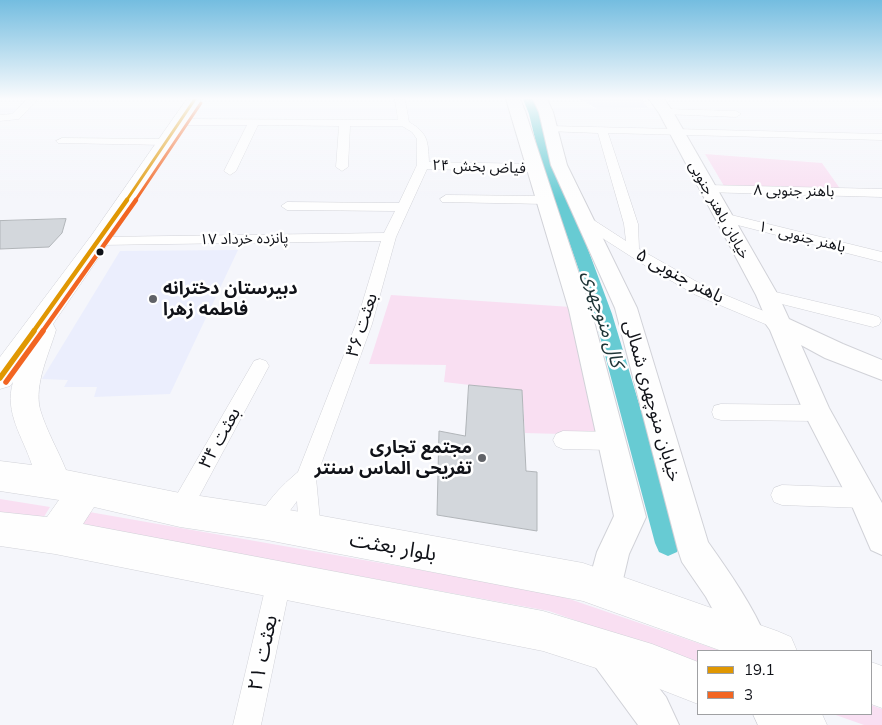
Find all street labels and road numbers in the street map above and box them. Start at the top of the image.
street label: فیاض بخش ۲۴ [432,156,526,178]
street label: خیابان باهنر جنوبی [685,158,753,262]
street label: باهنر جنوبی ۸ [754,181,834,201]
street label: باهنر جنوبی ۱۰ [757,217,847,257]
street label: پانزده خرداد ۱۷ [199,229,289,249]
street label: باهنر جنوبی ۵ [632,244,728,308]
street label: بعثت ۳۶ [342,290,382,360]
street label: خیابان منوچهری شمالی [619,318,685,484]
street label: بعثت ۳۴ [195,404,245,472]
street label: بلوار بعثت [348,527,438,567]
street label: بعثت ۲۱ [243,613,283,693]

